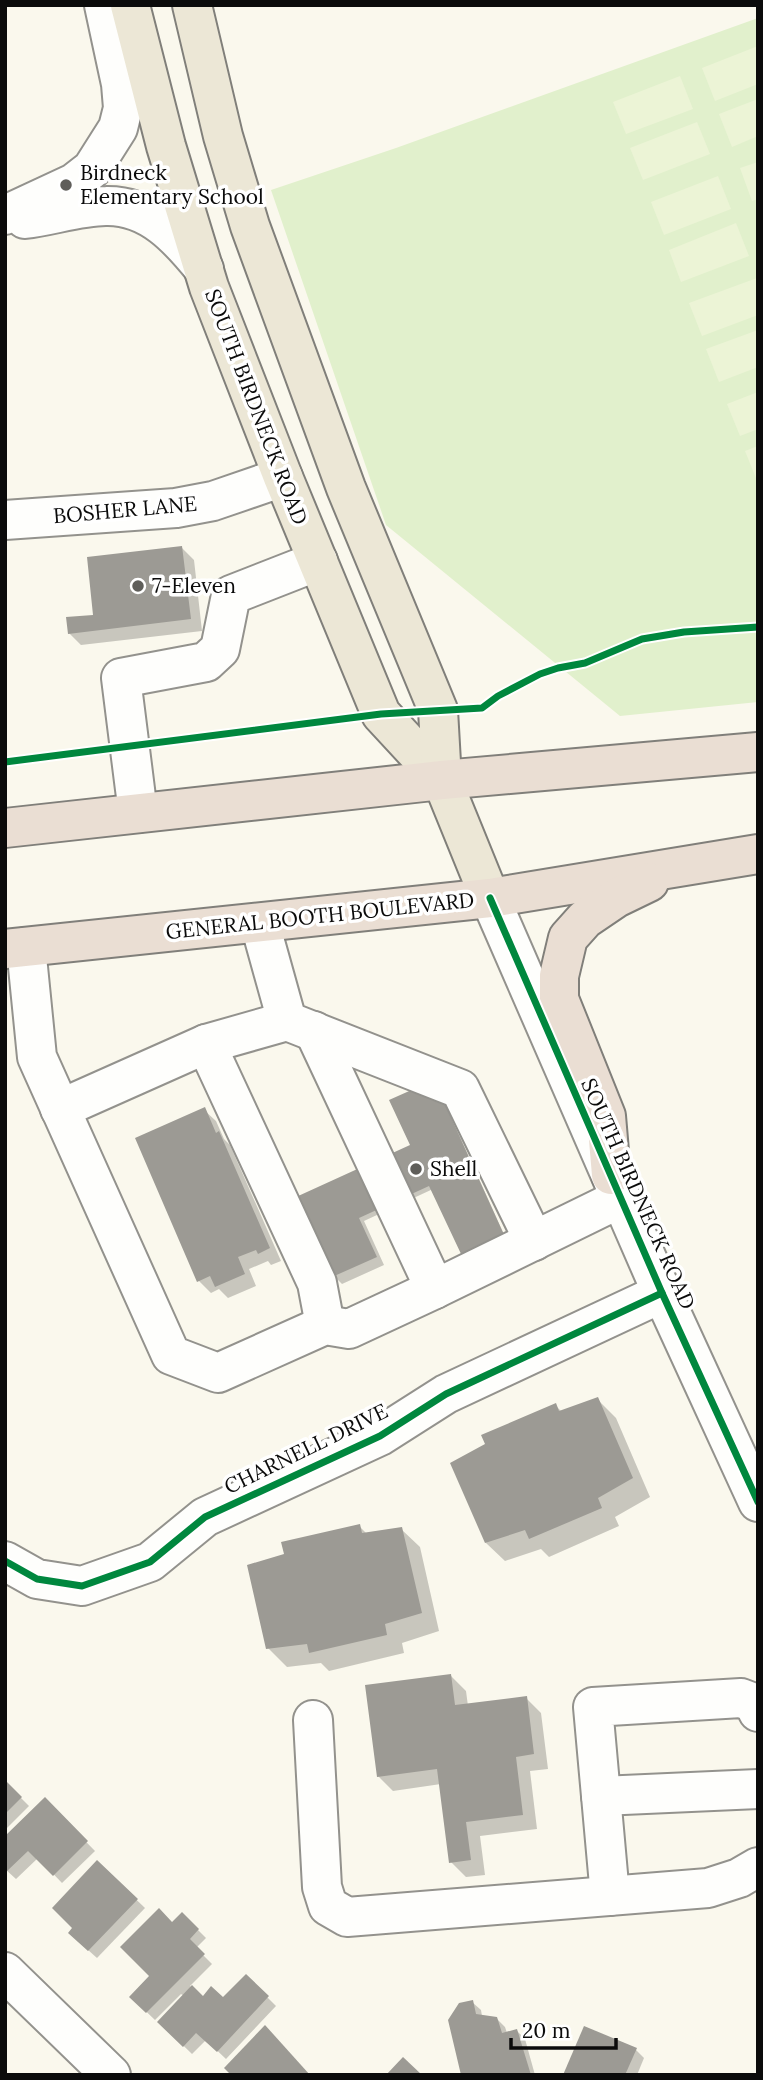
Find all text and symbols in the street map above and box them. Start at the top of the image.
place label: Birdneck Elementary School [80,159,264,210]
marker: Birdneck Elementary School [58,177,74,193]
street label: SOUTH BIRDNECK ROAD [199,285,314,528]
street label: BOSHER LANE [52,490,198,529]
place label: 7-Eleven [152,572,236,599]
marker: 7-Eleven [130,578,146,594]
street label: GENERAL BOOTH BOULEVARD [164,886,476,945]
street label: SOUTH BIRDNECK ROAD [575,1074,702,1314]
place label: Shell [430,1155,477,1182]
marker: Shell [408,1161,424,1177]
street label: CHARNELL DRIVE [220,1397,392,1500]
scale bar [511,2007,616,2050]
text: 20 m [522,2017,571,2044]

